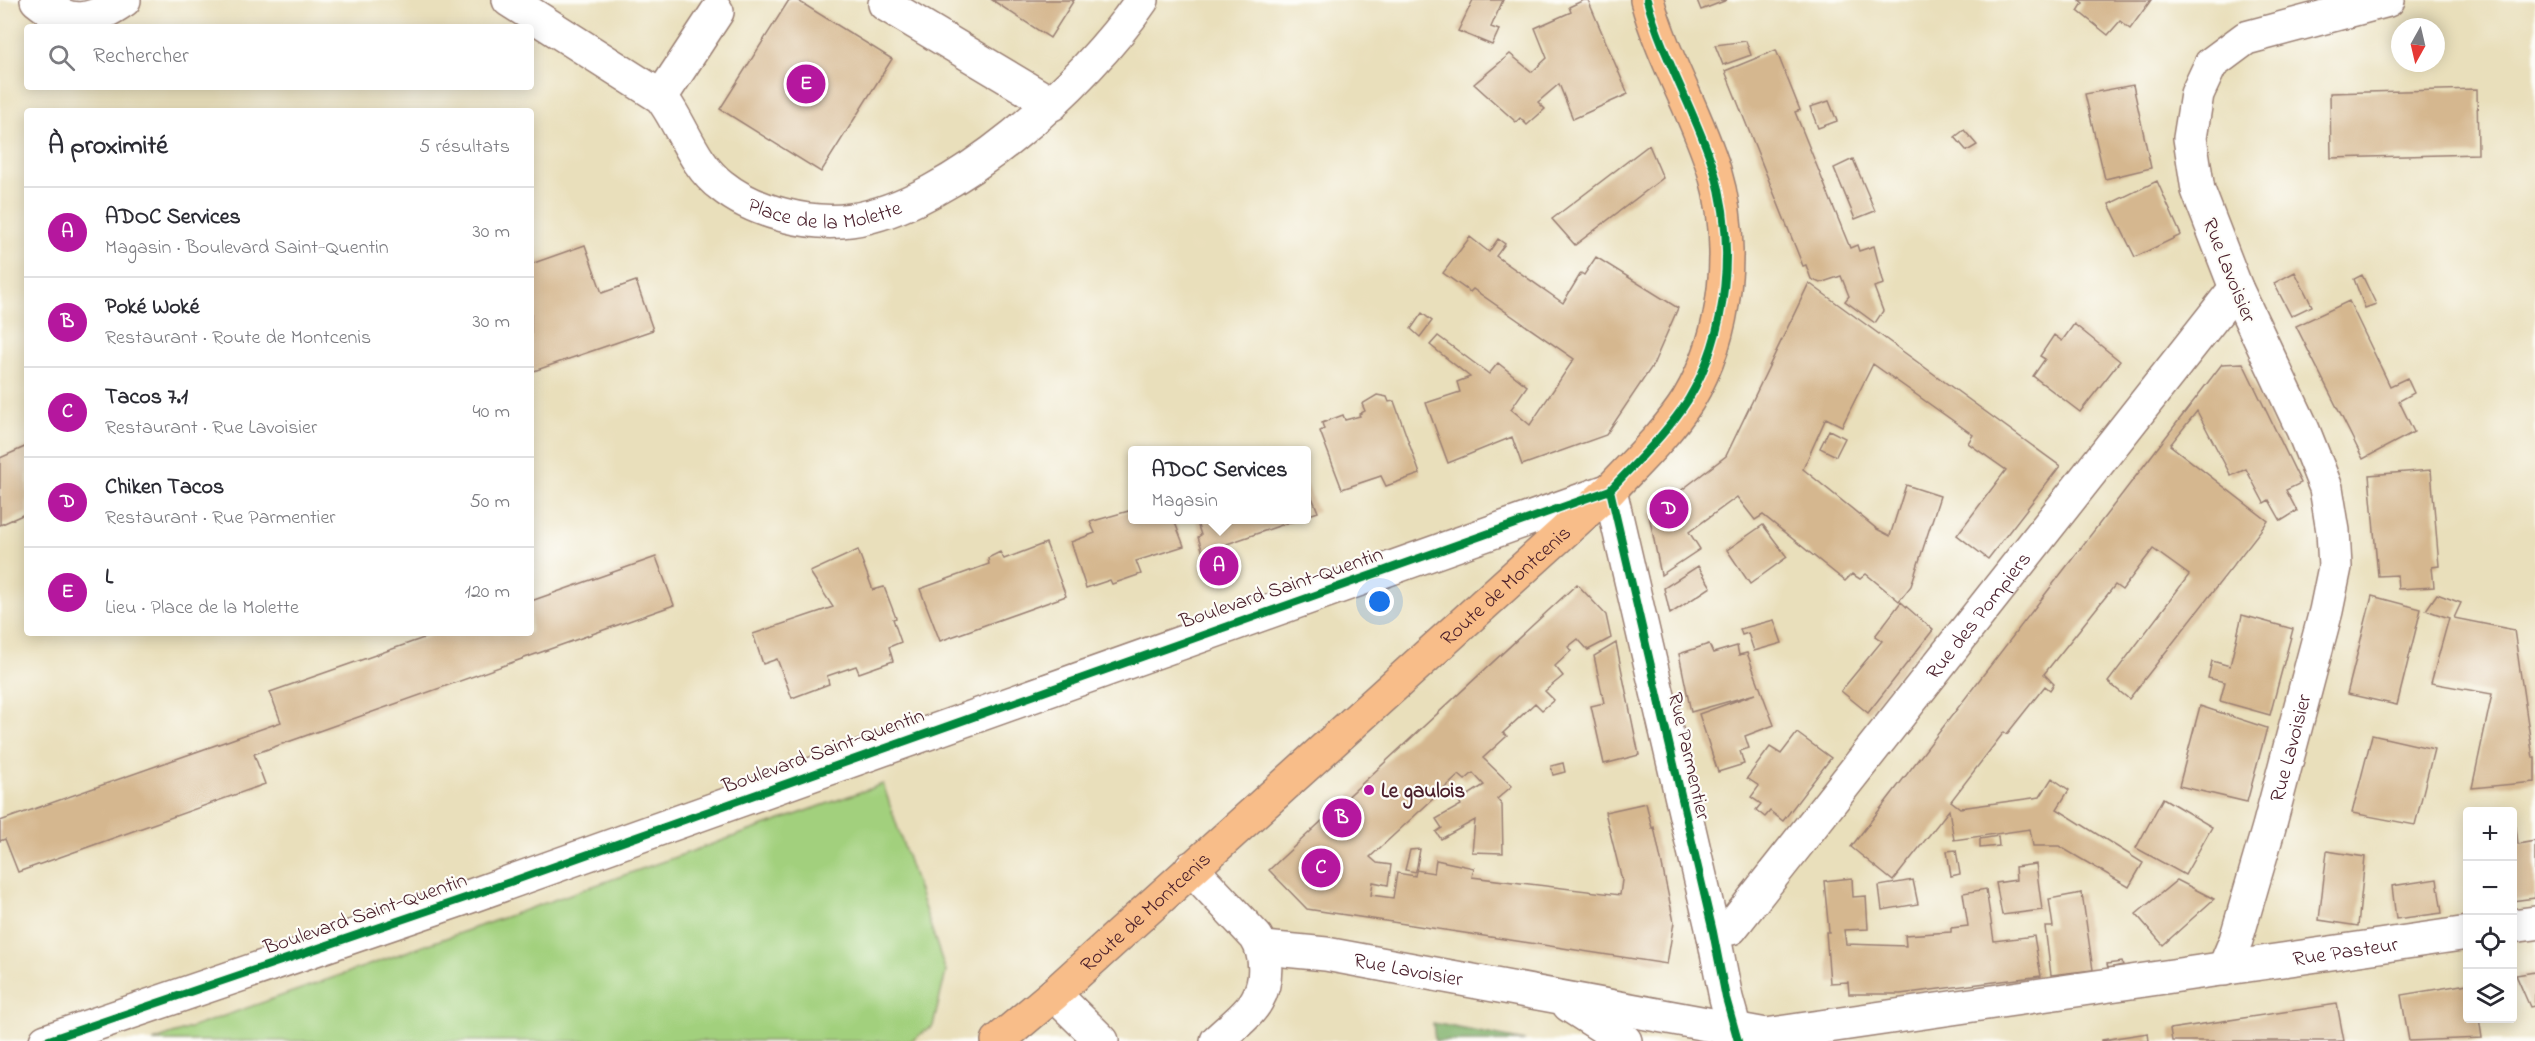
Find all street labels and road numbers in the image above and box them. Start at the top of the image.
street label: Place de la Molette [742,191,907,238]
street label: Rue Lavoisier [2194,214,2263,328]
street label: Route de Montcenis [1434,519,1579,654]
street label: Boulevard Saint-Quentin [1175,540,1387,638]
street label: Rue des Pompiers [1920,546,2039,687]
street label: Rue Parmentier [1659,690,1717,824]
street label: Rue Lavoisier [2263,691,2321,806]
street label: Boulevard Saint-Quentin [717,701,929,803]
street label: Route de Montcenis [1074,846,1218,980]
street label: Boulevard Saint-Quentin [259,866,471,964]
street label: Rue Pasteur [2291,930,2401,975]
street label: Rue Lavoisier [1351,946,1466,996]

